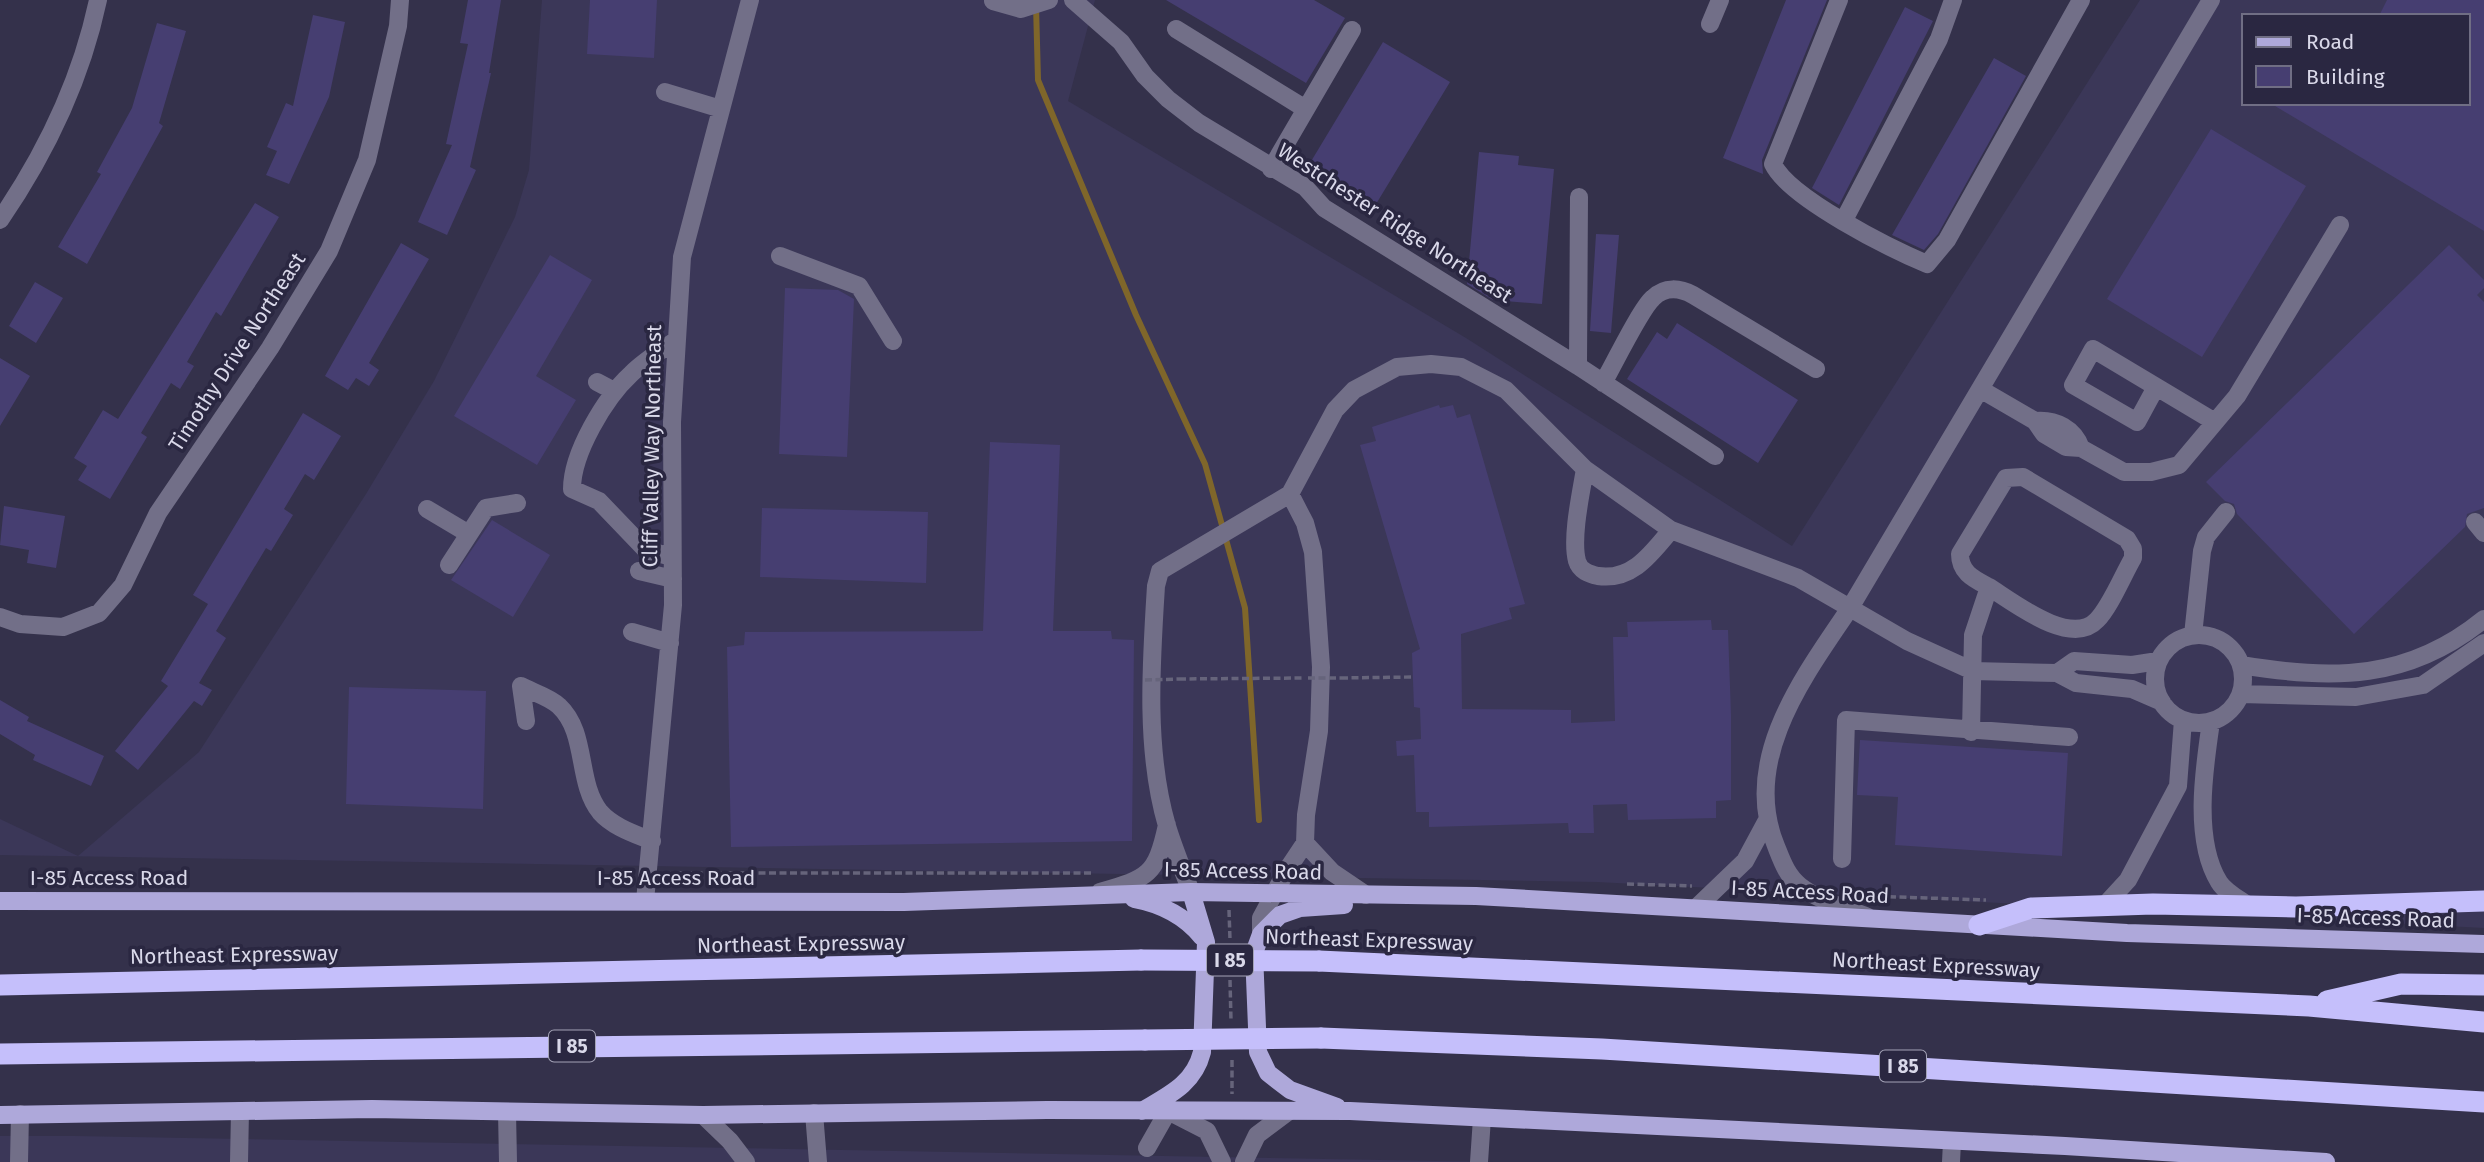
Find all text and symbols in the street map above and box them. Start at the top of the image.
legend [2242,14,2470,105]
text: Road [2306,29,2354,55]
text: Building [2306,64,2385,90]
street label: Westchester Ridge Northeast [1273,137,1518,309]
street label: Timothy Drive Northeast [163,247,311,456]
street label: Cliff Valley Way Northeast [637,324,667,568]
street label: I-85 Access Road [1164,857,1322,885]
street label: I-85 Access Road [30,865,188,891]
street label: I-85 Access Road [597,865,755,891]
street label: I-85 Access Road [1730,875,1890,909]
street label: I-85 Access Road [2296,902,2456,934]
street label: Northeast Expressway [1264,923,1474,957]
street label: Northeast Expressway [697,929,906,959]
street label: Northeast Expressway [130,940,339,970]
road number: I 85 [1207,944,1253,976]
street label: Northeast Expressway [1831,947,2041,983]
road number: I 85 [549,1030,595,1062]
road number: I 85 [1880,1050,1926,1082]

